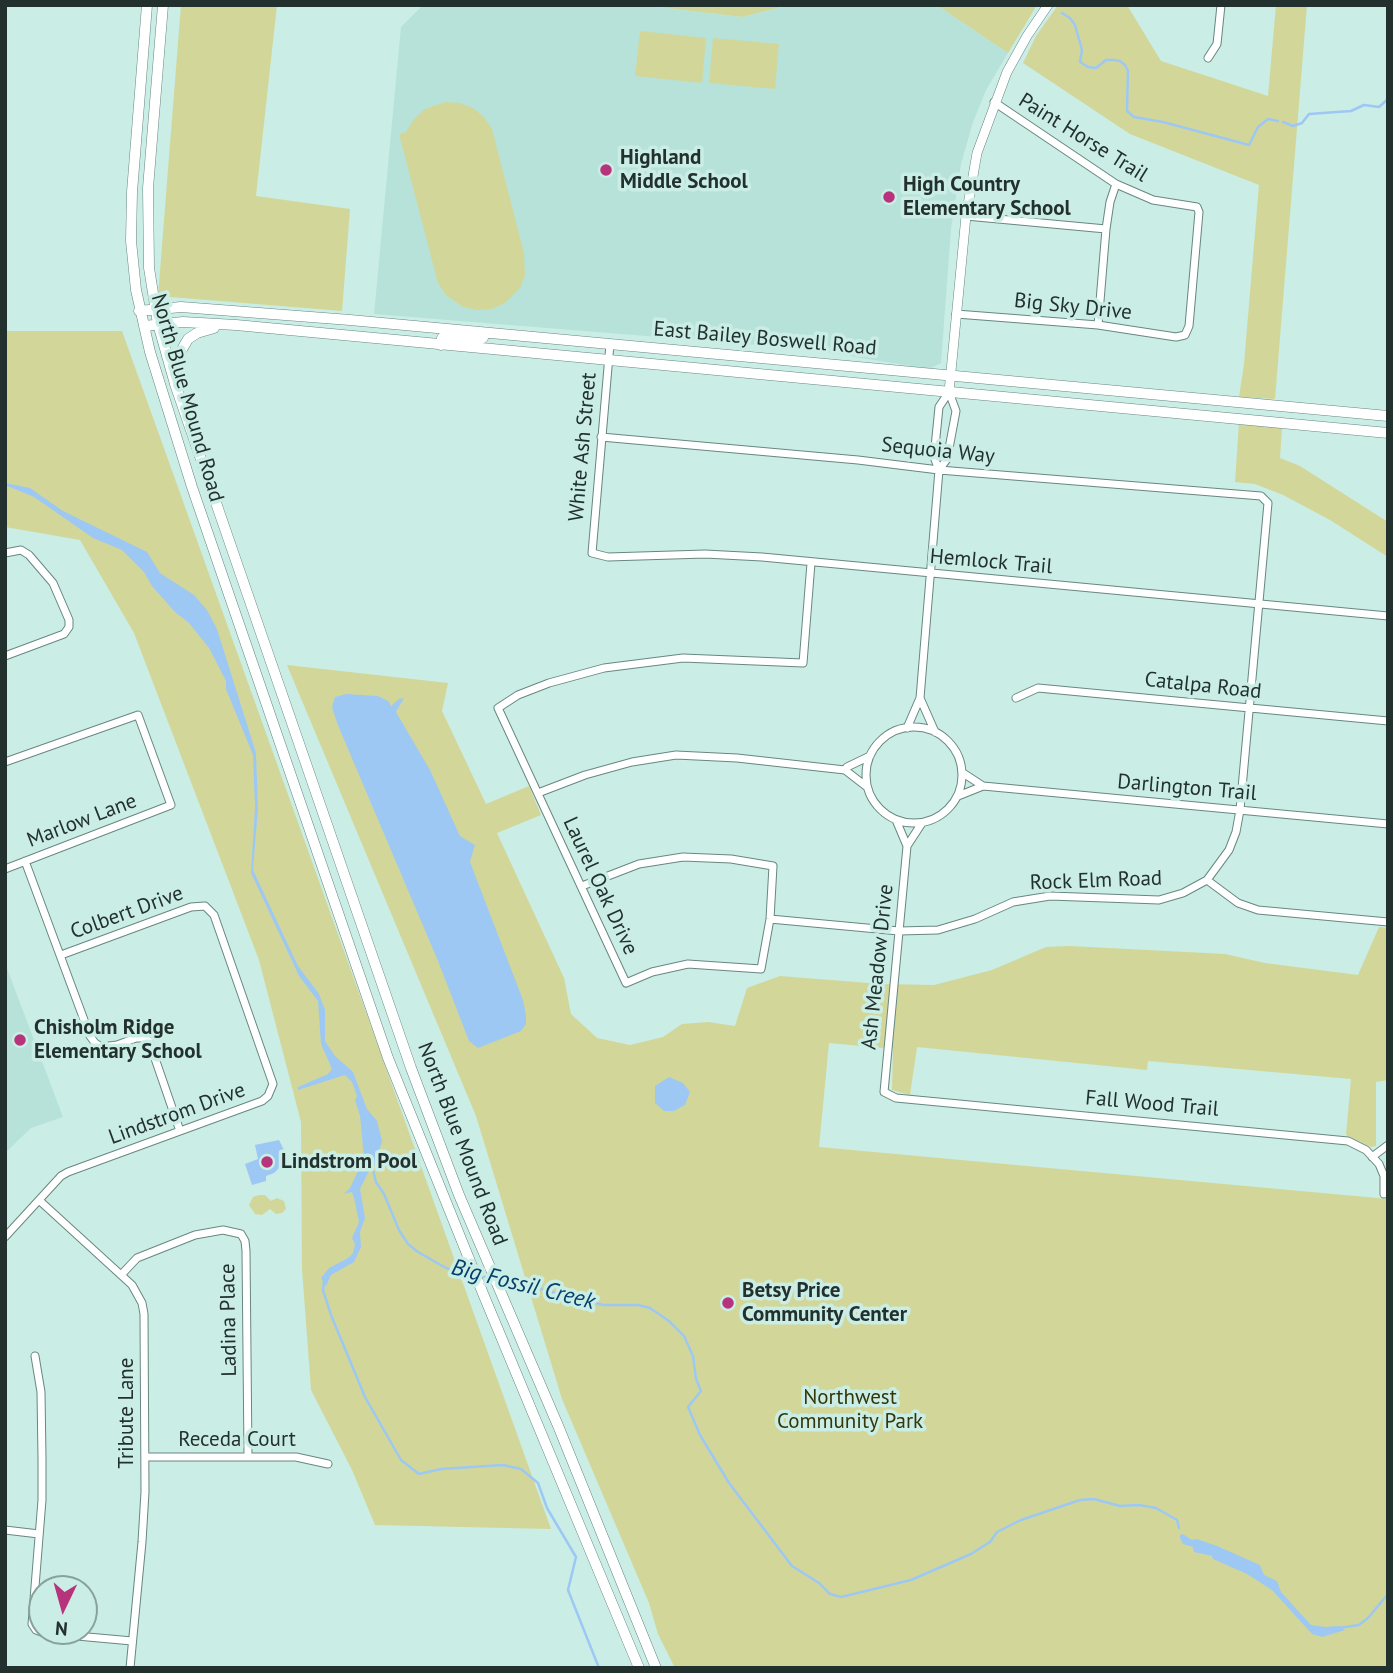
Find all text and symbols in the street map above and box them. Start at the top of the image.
street label: Paint Horse Trail [1014,88,1152,188]
place label: Highland Middle School [620,145,748,195]
marker: Highland Middle School [598,162,614,178]
place label: High Country Elementary School [903,172,1071,222]
marker: High Country Elementary School [881,189,897,205]
street label: Big Sky Drive [1013,288,1133,326]
street label: North Blue Mound Road [145,291,229,505]
street label: East Bailey Boswell Road [652,317,878,361]
street label: White Ash Street [564,371,602,523]
street label: Sequoia Way [880,433,996,469]
street label: Hemlock Trail [929,544,1053,580]
street label: Catalpa Road [1143,667,1263,705]
street label: Darlington Trail [1116,769,1258,807]
street label: Marlow Lane [24,789,140,853]
street label: Laurel Oak Drive [557,813,643,959]
street label: Rock Elm Road [1029,866,1163,896]
street label: Colbert Drive [67,881,187,945]
street label: Ash Meadow Drive [857,883,899,1051]
place label: Chisholm Ridge Elementary School [34,1015,202,1065]
marker: Chisholm Ridge Elementary School [12,1032,28,1048]
street label: North Blue Mound Road [412,1039,512,1249]
street label: Lindstrom Drive [105,1078,249,1150]
street label: Fall Wood Trail [1084,1086,1220,1122]
place label: Lindstrom Pool [281,1149,417,1175]
marker: Lindstrom Pool [259,1154,275,1170]
water label: Big Fossil Creek [448,1254,598,1316]
street label: Ladina Place [215,1263,243,1377]
place label: Betsy Price Community Center [742,1278,907,1328]
marker: Betsy Price Community Center [720,1295,736,1311]
street label: Tribute Lane [114,1357,140,1469]
park label: Northwest Community Park [777,1385,923,1435]
street label: Receda Court [178,1427,296,1453]
north arrow [28,1575,98,1645]
text: N [54,1616,69,1641]

